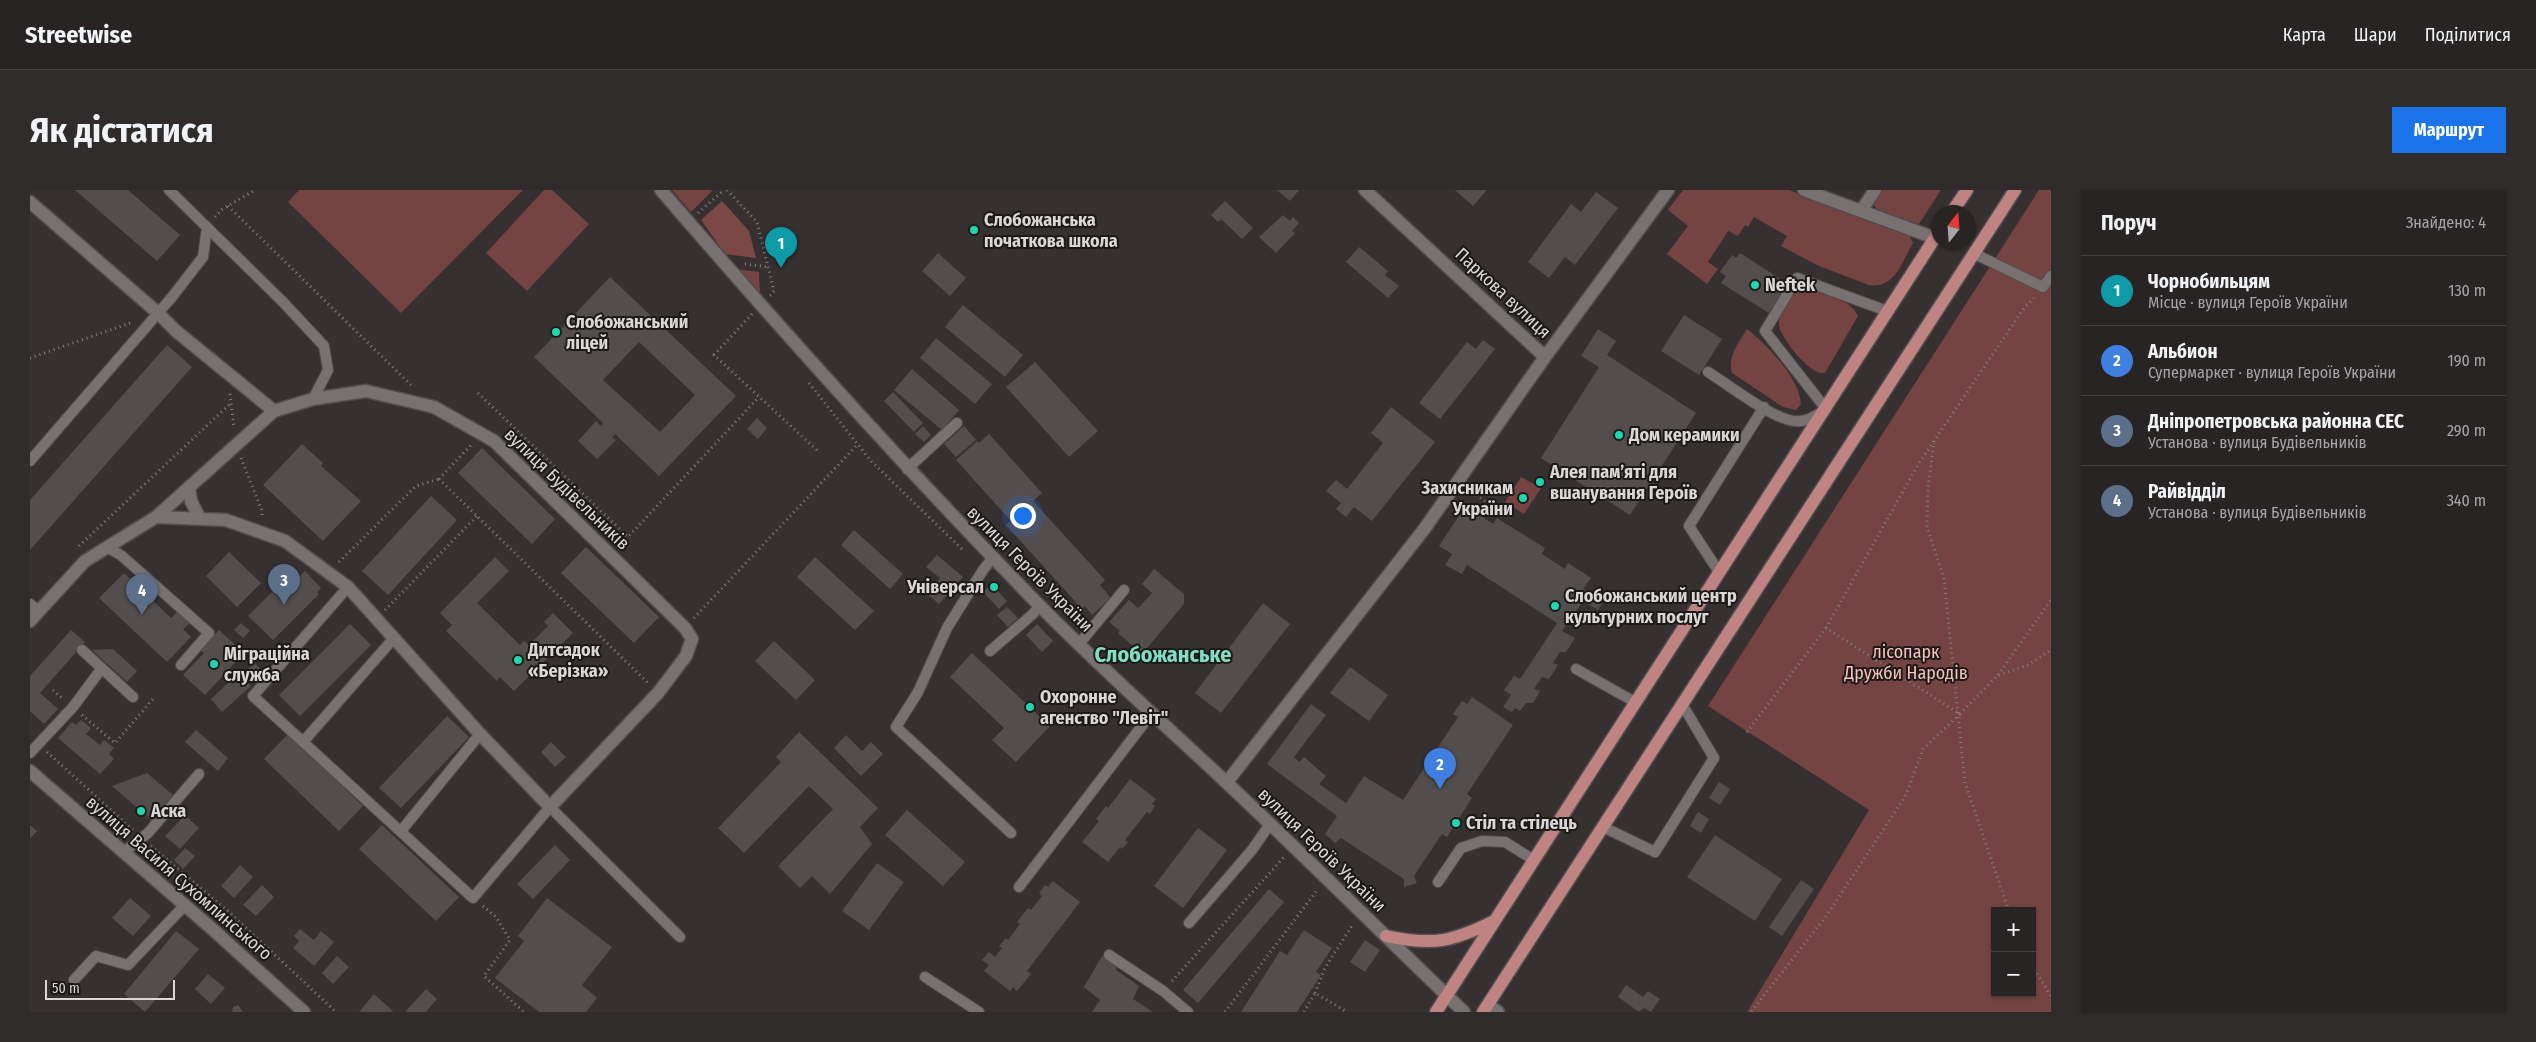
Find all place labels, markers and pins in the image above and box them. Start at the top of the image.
place label: Cлобожанська початкова школа [984,209,1118,252]
marker: Cлобожанська початкова школа [968,224,980,236]
pin: 1 [765,227,797,268]
place label: Neftek [1765,274,1816,296]
marker: Neftek [1749,279,1761,291]
place label: Слобожанський ліцей [566,311,688,354]
marker: Слобожанський ліцей [550,326,562,338]
place label: Дом керамики [1628,424,1740,446]
marker: Дом керамики [1613,429,1625,441]
place label: Алея пам’яті для вшанування Героїв [1549,461,1698,504]
marker: Алея пам’яті для вшанування Героїв [1534,476,1546,488]
place label: Захисникам України [1420,477,1513,520]
marker: Захисникам України [1517,492,1529,504]
pin: 3 [268,564,300,605]
pin: 4 [126,574,158,615]
place label: Універсал [906,576,984,598]
marker: Універсал [988,581,1000,593]
place label: Слобожанський центр культурних послуг [1565,585,1737,628]
marker: Слобожанський центр культурних послуг [1549,600,1561,612]
place label: Дитсадок «Берізка» [527,639,608,682]
place label: Міграційна служба [224,643,310,686]
marker: Дитсадок «Берізка» [512,654,524,666]
marker: Міграційна служба [208,658,220,670]
place label: Охоронне агенство "Левіт" [1040,686,1168,729]
marker: Охоронне агенство "Левіт" [1024,701,1036,713]
pin: 2 [1424,748,1456,789]
place label: Аска [150,800,186,822]
marker: Аска [135,805,147,817]
place label: Стіл та стілець [1466,812,1577,834]
marker: Стіл та стілець [1450,817,1462,829]

